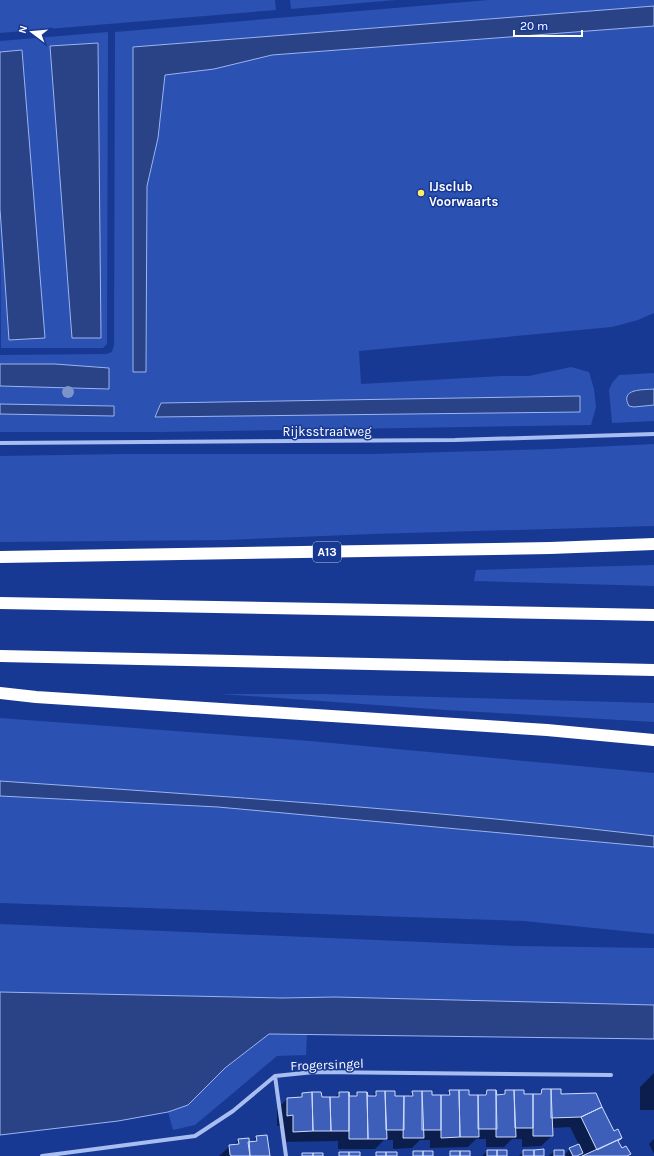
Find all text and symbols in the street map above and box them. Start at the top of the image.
north arrow [12,12,52,52]
scale bar [514,12,582,38]
text: 20 m [520,19,548,33]
text: N [16,24,30,35]
place label: IJsclub Voorwaarts [429,179,498,209]
marker: IJsclub Voorwaarts [416,188,426,198]
street label: Rijksstraatweg [282,424,372,439]
road number: A13 [313,542,341,562]
street label: Frogersingel [290,1056,364,1073]

